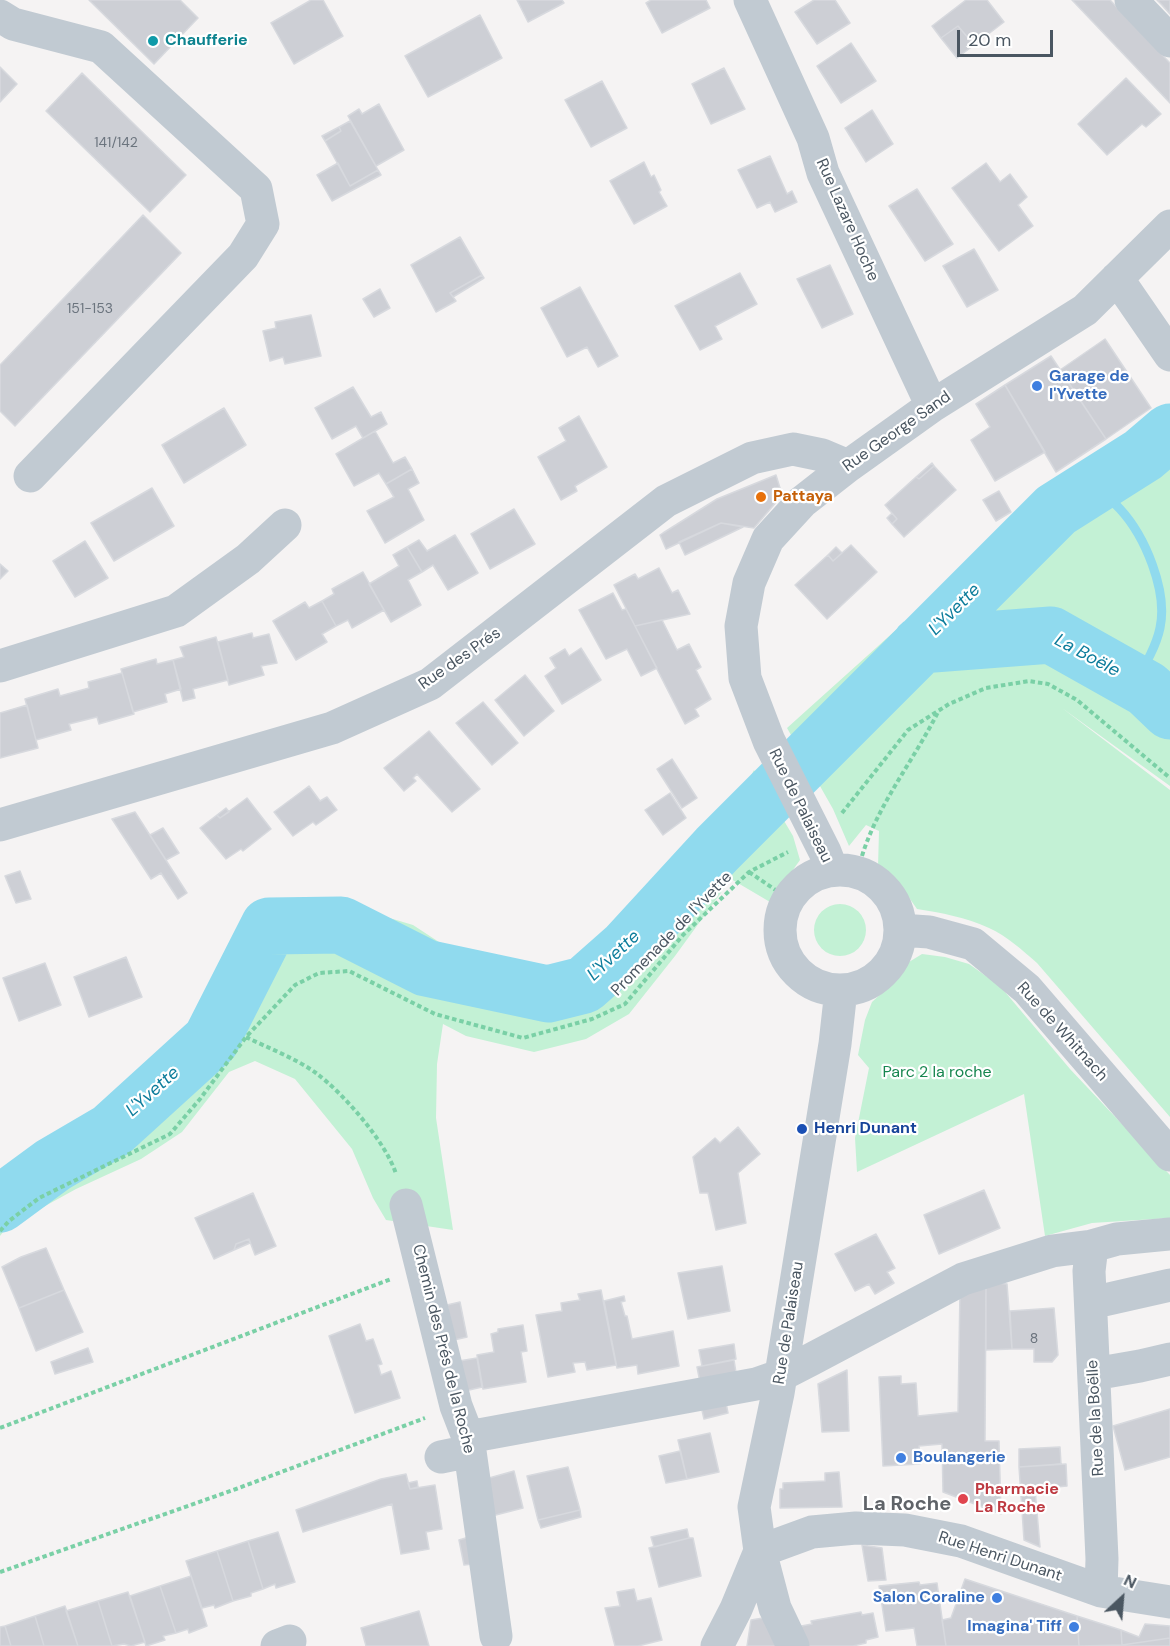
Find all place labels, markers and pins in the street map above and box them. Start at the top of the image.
place label: Chaufferie [165,31,248,51]
marker: Chaufferie [146,34,160,48]
place label: Garage de l'Yvette [1049,367,1129,405]
marker: Garage de l'Yvette [1030,379,1044,393]
place label: Pattaya [773,487,833,507]
marker: Pattaya [754,490,768,504]
place label: Henri Dunant [814,1119,917,1139]
marker: Henri Dunant [795,1122,809,1136]
place label: Boulangerie [913,1448,1006,1468]
marker: Boulangerie [894,1451,908,1465]
place label: Pharmacie La Roche [975,1480,1059,1518]
marker: Pharmacie La Roche [956,1492,970,1506]
place label: Salon Coraline [873,1588,985,1608]
marker: Salon Coraline [990,1591,1004,1605]
place label: Imagina' Tiff [967,1617,1062,1637]
marker: Imagina' Tiff [1067,1620,1081,1634]

